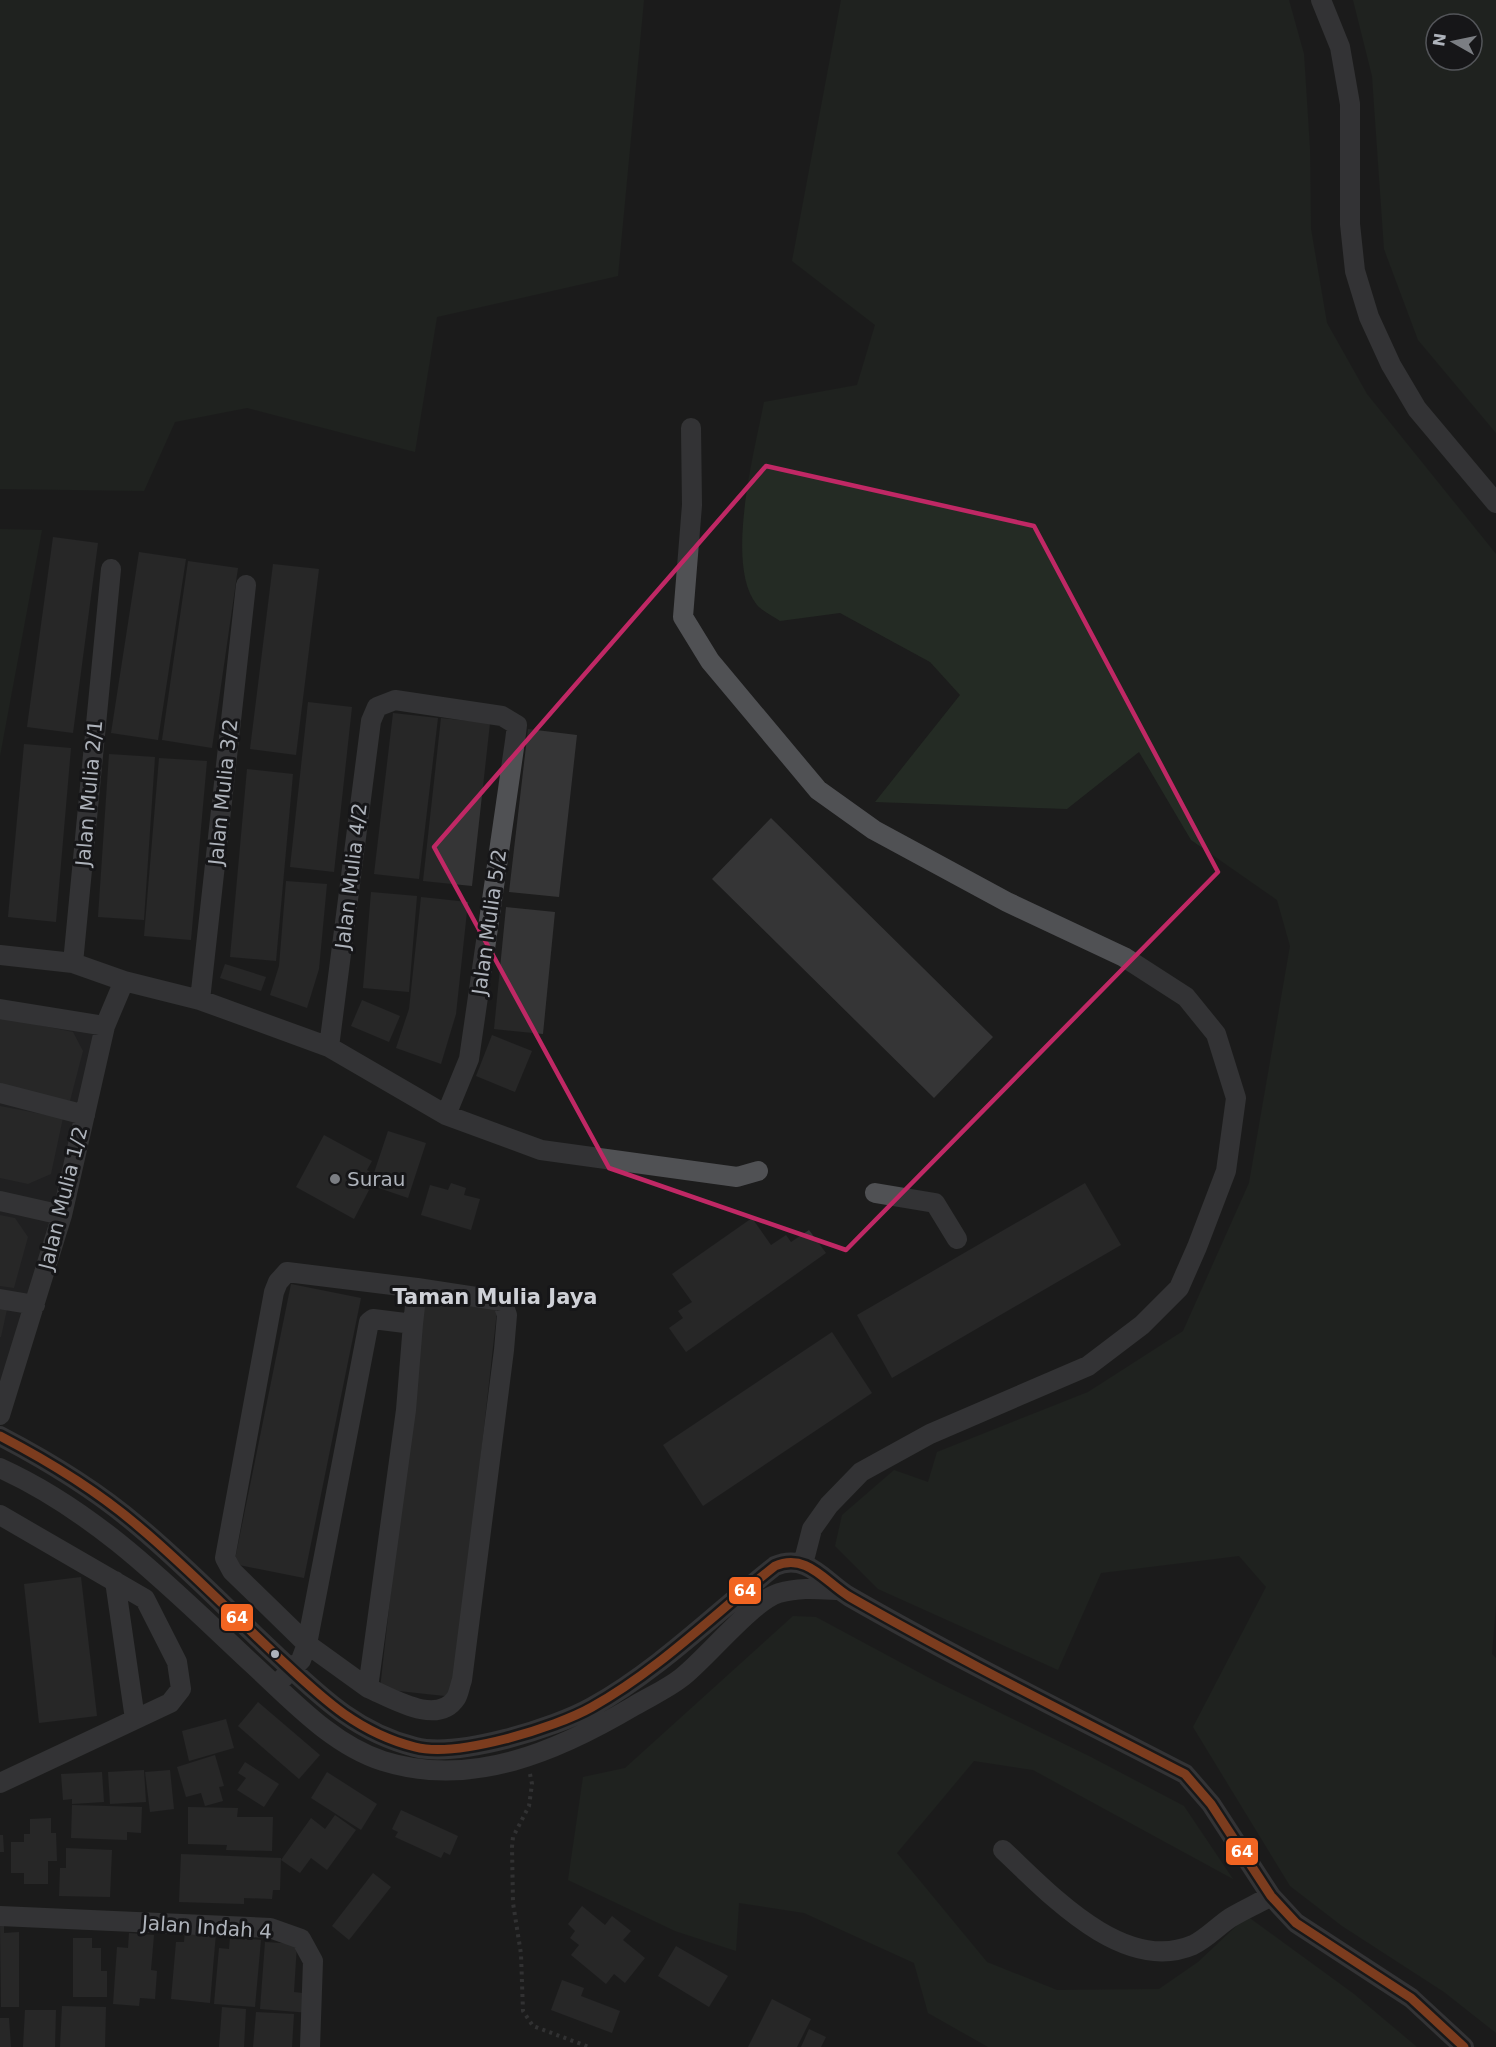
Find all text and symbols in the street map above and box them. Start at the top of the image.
north arrow [1424,12,1484,72]
text: N [1429,32,1450,48]
street label: Jalan Mulia 3/2 [203,718,243,868]
street label: Jalan Mulia 2/1 [70,719,107,869]
street label: Jalan Mulia 4/2 [330,802,372,952]
street label: Jalan Mulia 5/2 [467,848,511,998]
street label: Jalan Mulia 1/2 [33,1124,92,1274]
place label: Surau [347,1167,406,1191]
marker: Surau [328,1172,342,1186]
district label: Taman Mulia Jaya [392,1285,598,1309]
line badge: 64 [728,1576,762,1605]
text: 64 [734,1581,756,1600]
line badge: 64 [220,1603,254,1632]
text: 64 [226,1608,248,1627]
unlabelled marker [269,1648,281,1660]
line badge: 64 [1225,1837,1259,1866]
text: 64 [1231,1842,1253,1861]
street label: Jalan Indah 4 [139,1910,273,1944]

